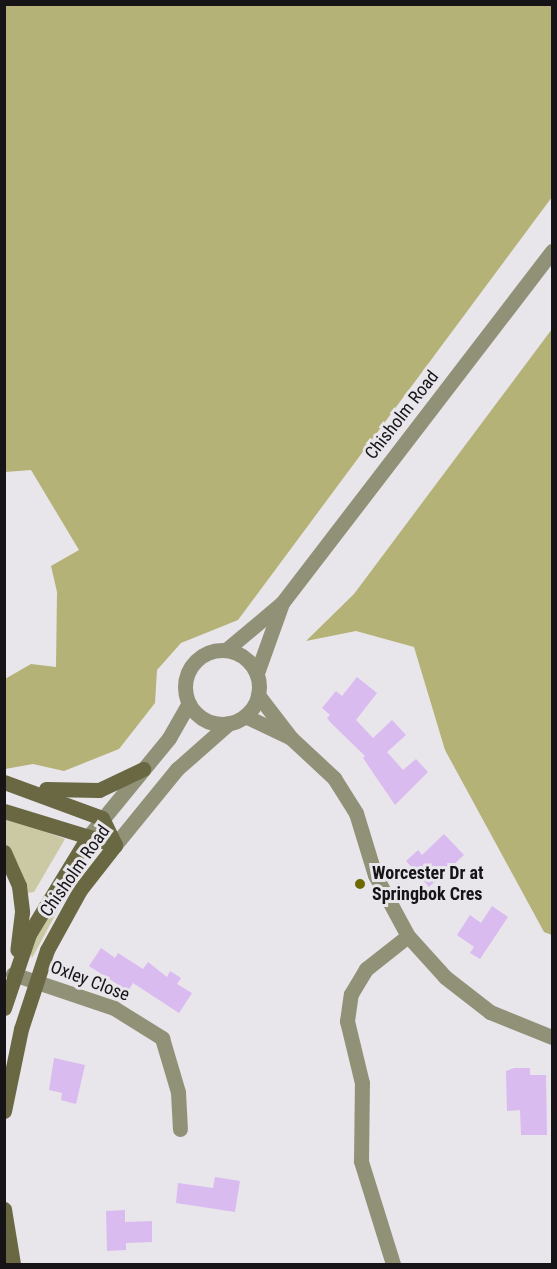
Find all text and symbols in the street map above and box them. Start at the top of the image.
street label: Chisholm Road [361,366,443,464]
street label: Chisholm Road [35,821,115,921]
place label: Worcester Dr at Springbok Cres [372,863,484,906]
marker: Worcester Dr at Springbok Cres [353,877,367,891]
street label: Oxley Close [47,956,133,1006]

